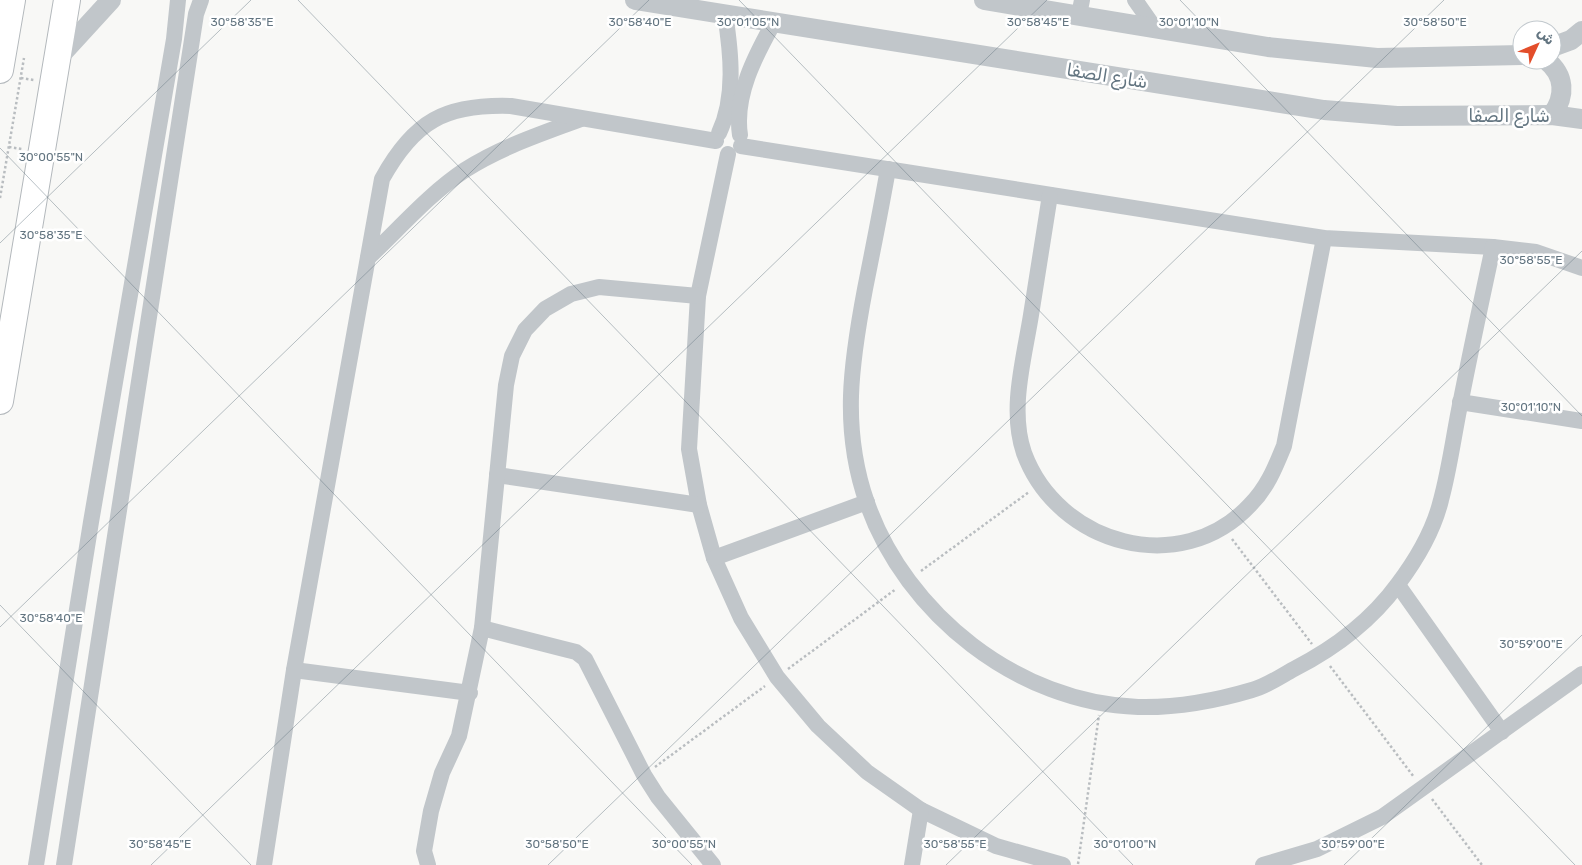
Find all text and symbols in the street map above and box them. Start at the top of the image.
text: 30°58'35"E [211,15,273,29]
text: 30°58'40"E [608,15,672,29]
text: 30°01'05"N [717,15,779,29]
text: 30°58'45"E [1007,15,1069,29]
text: 30°01'10"N [1159,15,1219,29]
text: 30°58'50"E [1403,15,1467,29]
north arrow [1512,20,1562,70]
text: ش [1534,24,1558,49]
street label: شارع الصفا [1065,59,1149,94]
street label: شارع الصفا [1468,105,1550,128]
text: 30°00'55"N [19,150,83,164]
text: 30°58'35"E [20,228,82,242]
text: 30°58'55"E [1500,253,1562,267]
text: 30°01'10"N [1501,400,1561,414]
text: 30°58'40"E [19,611,83,625]
text: 30°59'00"E [1499,637,1563,651]
text: 30°58'45"E [129,837,191,851]
text: 30°58'50"E [525,837,589,851]
text: 30°00'55"N [652,837,716,851]
text: 30°58'55"E [924,837,986,851]
text: 30°01'00"N [1094,837,1156,851]
text: 30°59'00"E [1321,837,1385,851]

